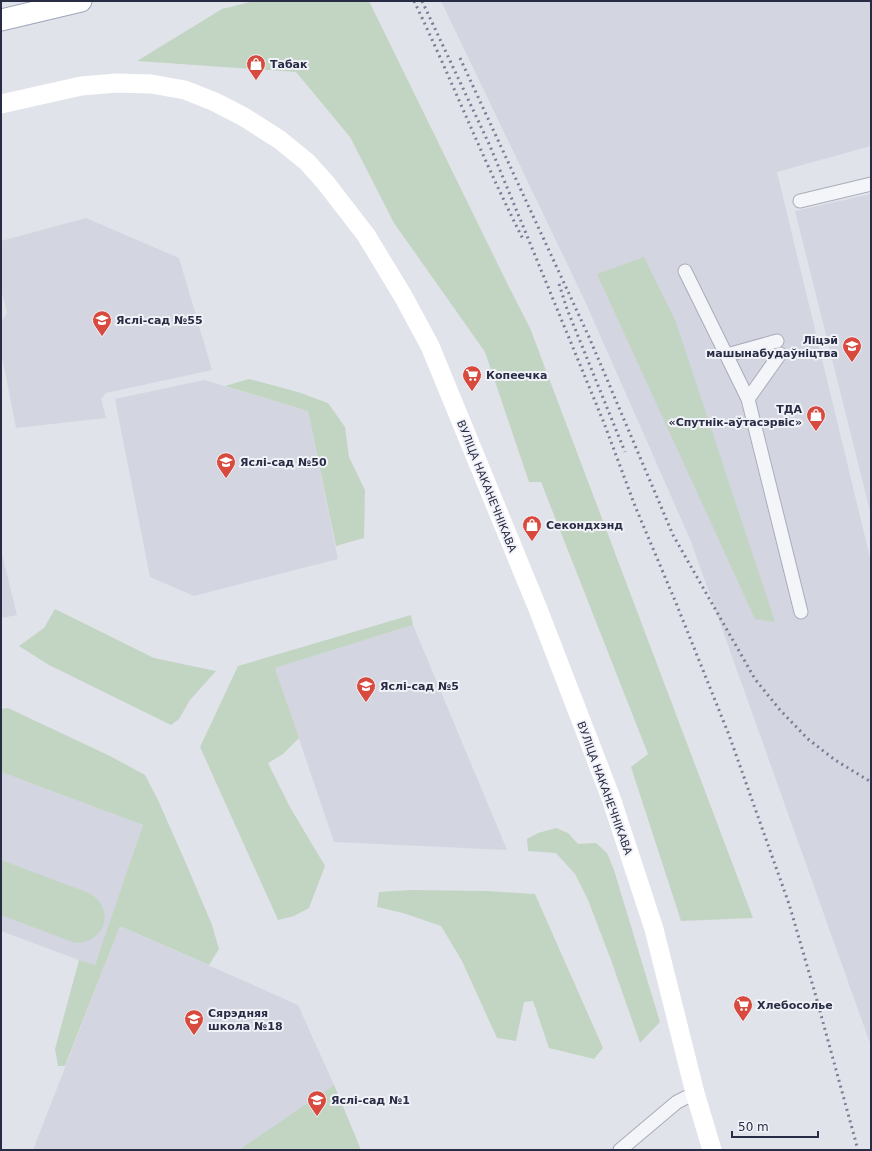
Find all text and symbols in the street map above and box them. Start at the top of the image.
shop icon: Табак [245,53,267,81]
place label: Табак [270,58,308,71]
school or university icon: Яслі-сад №55 [91,309,113,337]
place label: Яслі-сад №55 [116,314,203,327]
place label: Ліцэй машынабудаўніцтва [706,334,838,360]
school or university icon: Ліцэй машынабудаўніцтва [841,335,863,363]
supermarket icon: Копеечка [461,364,483,392]
place label: Копеечка [486,369,548,382]
place label: ТДА «Спутнік-аўтасэрвіс» [669,403,802,429]
shop icon: ТДА «Спутнік-аўтасэрвіс» [805,404,827,432]
street label: ВУЛІЦА НАКАНЕЧНІКАВА [454,418,519,554]
school or university icon: Яслі-сад №50 [215,451,237,479]
place label: Яслі-сад №50 [240,456,327,469]
shop icon: Секондхэнд [521,514,543,542]
place label: Секондхэнд [546,519,623,532]
school or university icon: Яслі-сад №5 [355,675,377,703]
place label: Яслі-сад №5 [380,680,459,693]
street label: ВУЛІЦА НАКАНЕЧНІКАВА [574,720,635,857]
supermarket icon: Хлебосолье [732,994,754,1022]
place label: Хлебосолье [757,999,833,1012]
place label: Сярэдняя школа №18 [208,1007,283,1033]
school or university icon: Сярэдняя школа №18 [183,1008,205,1036]
school or university icon: Яслі-сад №1 [306,1089,328,1117]
place label: Яслі-сад №1 [331,1094,410,1107]
scale bar [732,1113,818,1139]
text: 50 m [738,1120,769,1134]

